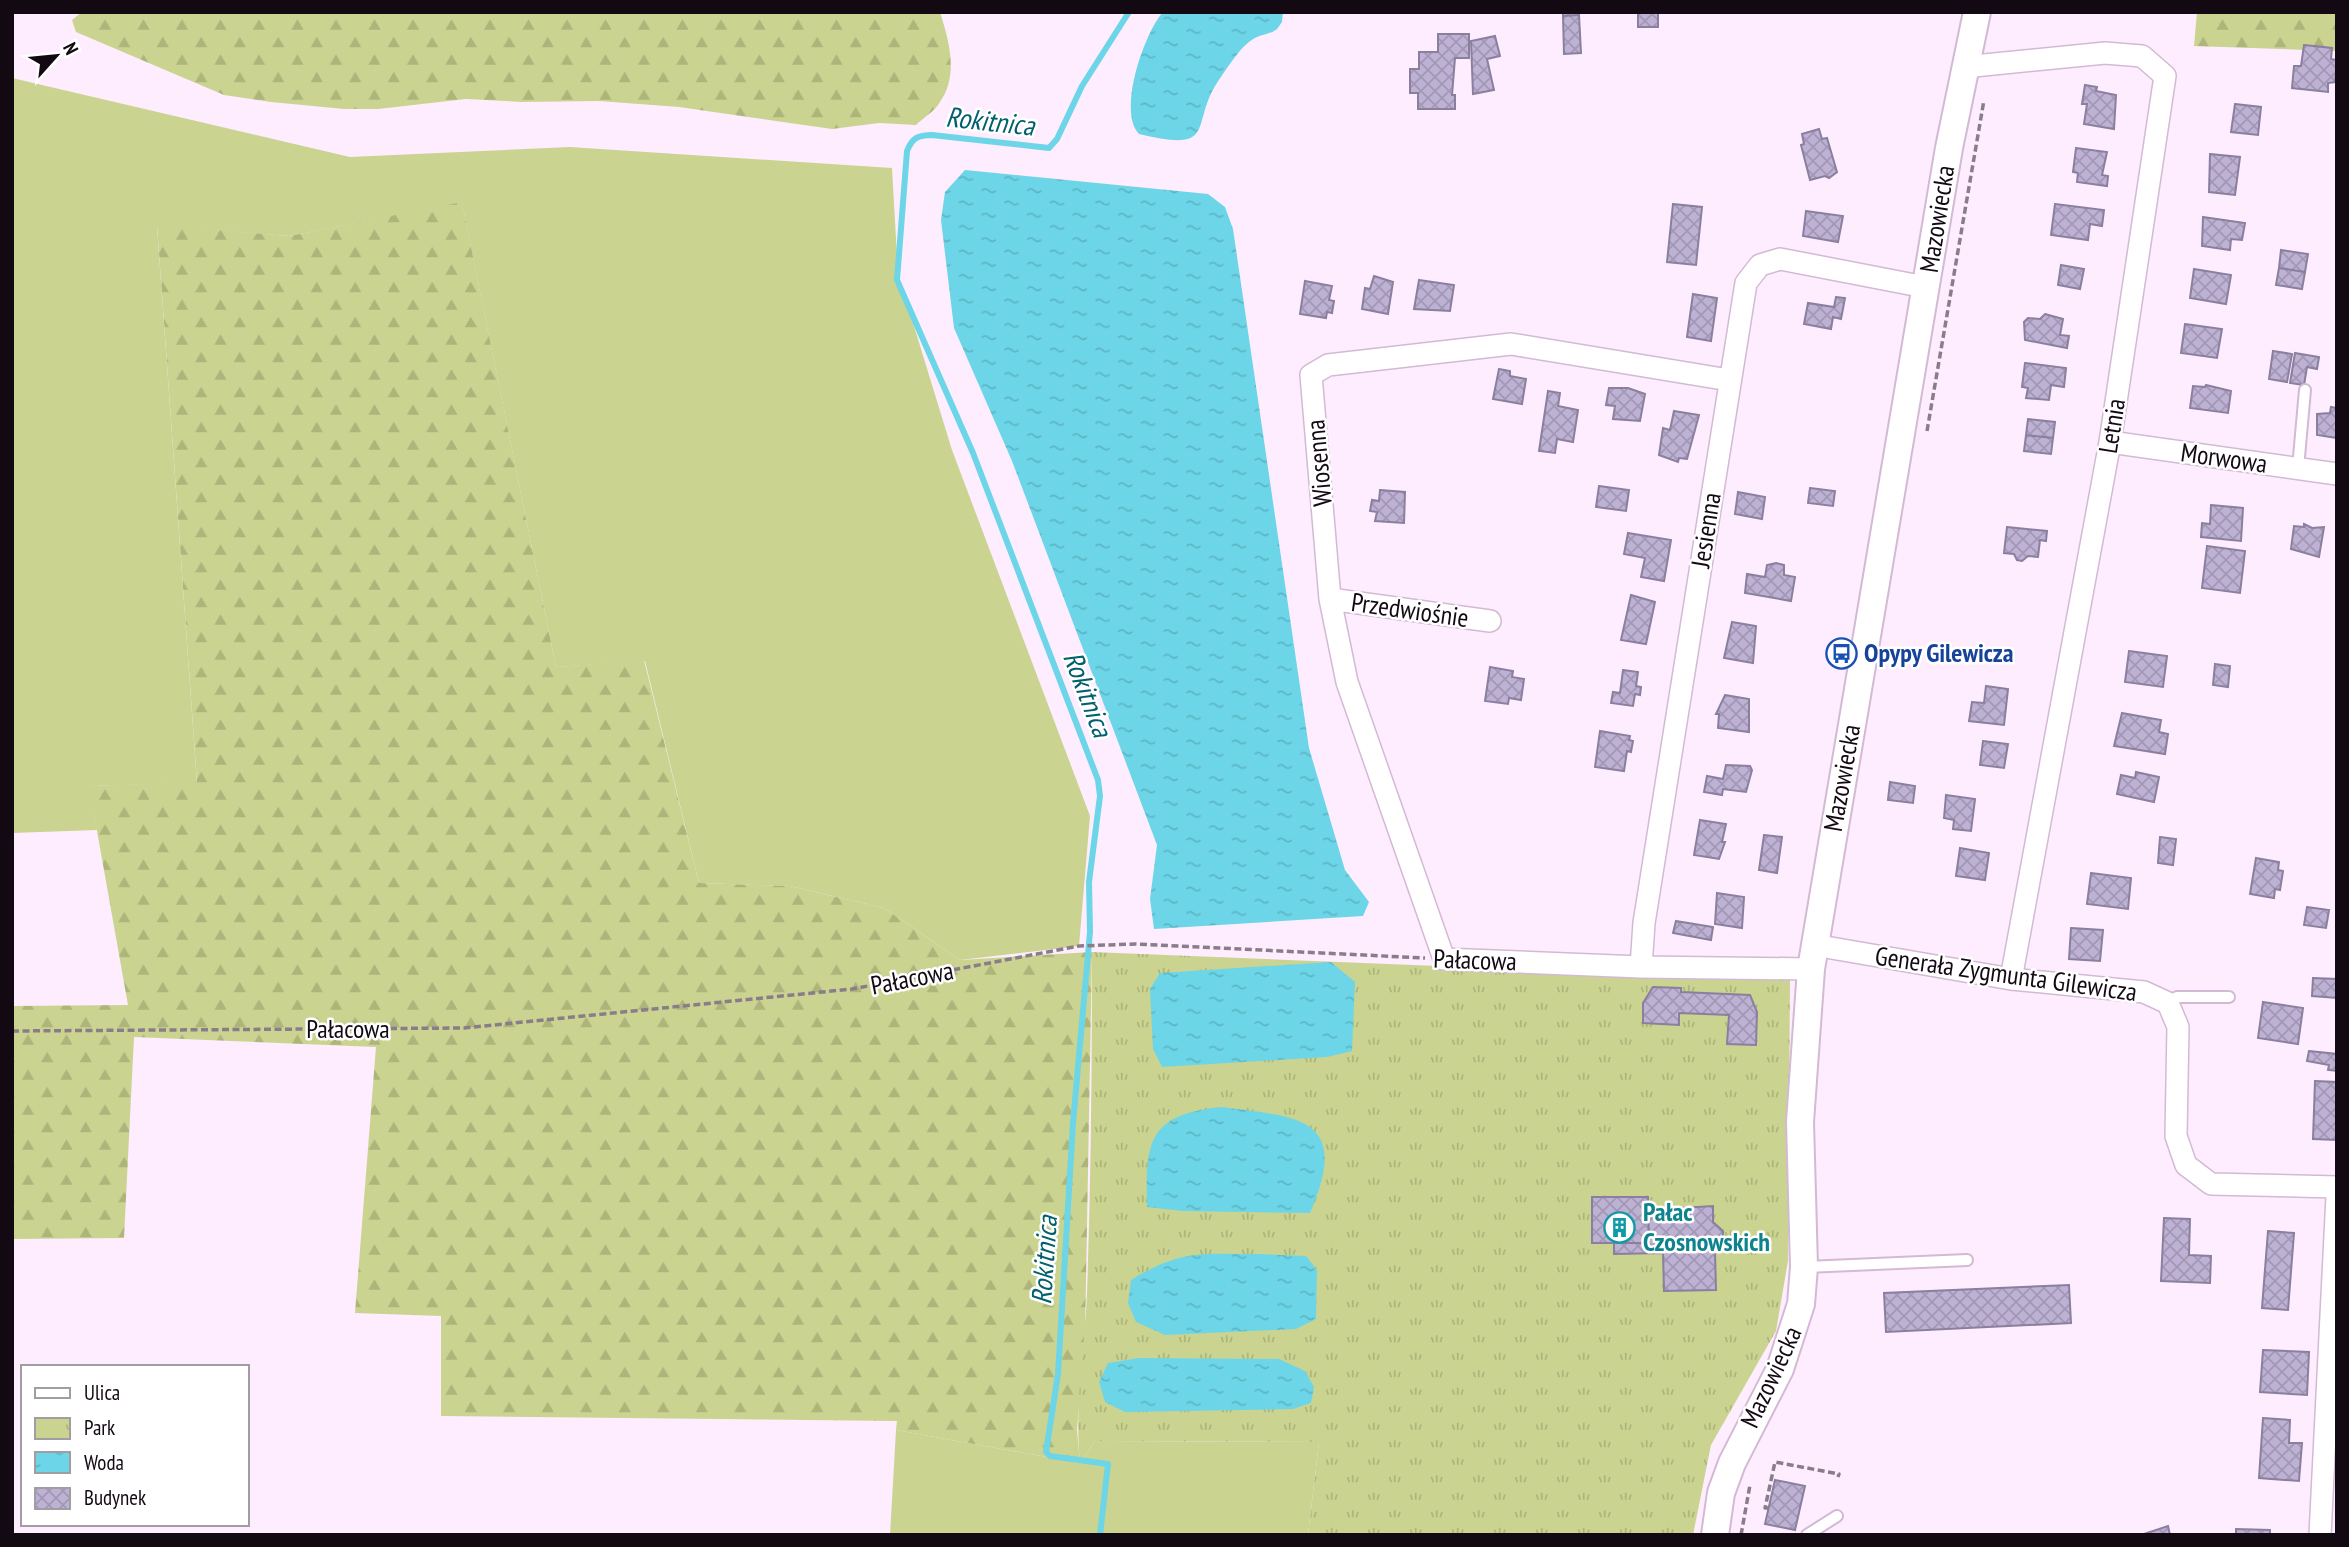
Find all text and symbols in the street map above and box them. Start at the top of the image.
north arrow [21,21,91,91]
text: N [58,38,84,58]
water label: Rokitnica [944,97,1038,144]
street label: Mazowiecka [1912,163,1961,275]
street label: Letnia [2091,396,2132,456]
street label: Wiosenna [1298,418,1339,508]
street label: Morwowa [2179,435,2269,480]
street label: Jesienna [1683,490,1728,571]
street label: Przedwiośnie [1349,585,1471,634]
bus stop icon: Opypy Gilewicza [1824,636,1858,670]
place label: Opypy Gilewicza [1864,636,2013,669]
water label: Rokitnica [1055,646,1122,743]
street label: Mazowiecka [1816,722,1867,834]
street label: Generała Zygmunta Gilewicza [1873,939,2139,1008]
street label: Pałacowa [1433,942,1517,977]
street label: Pałacowa [868,953,956,1002]
street label: Pałacowa [306,1012,390,1045]
place label: Pałac Czosnowskich [1643,1195,1770,1258]
building icon: Pałac Czosnowskich [1603,1210,1637,1244]
water label: Rokitnica [1022,1213,1065,1305]
street label: Mazowiecka [1733,1321,1808,1433]
legend [21,1365,248,1526]
text: Ulica [84,1379,120,1406]
text: Park [84,1414,115,1441]
text: Woda [84,1449,124,1476]
text: Budynek [84,1484,146,1511]

